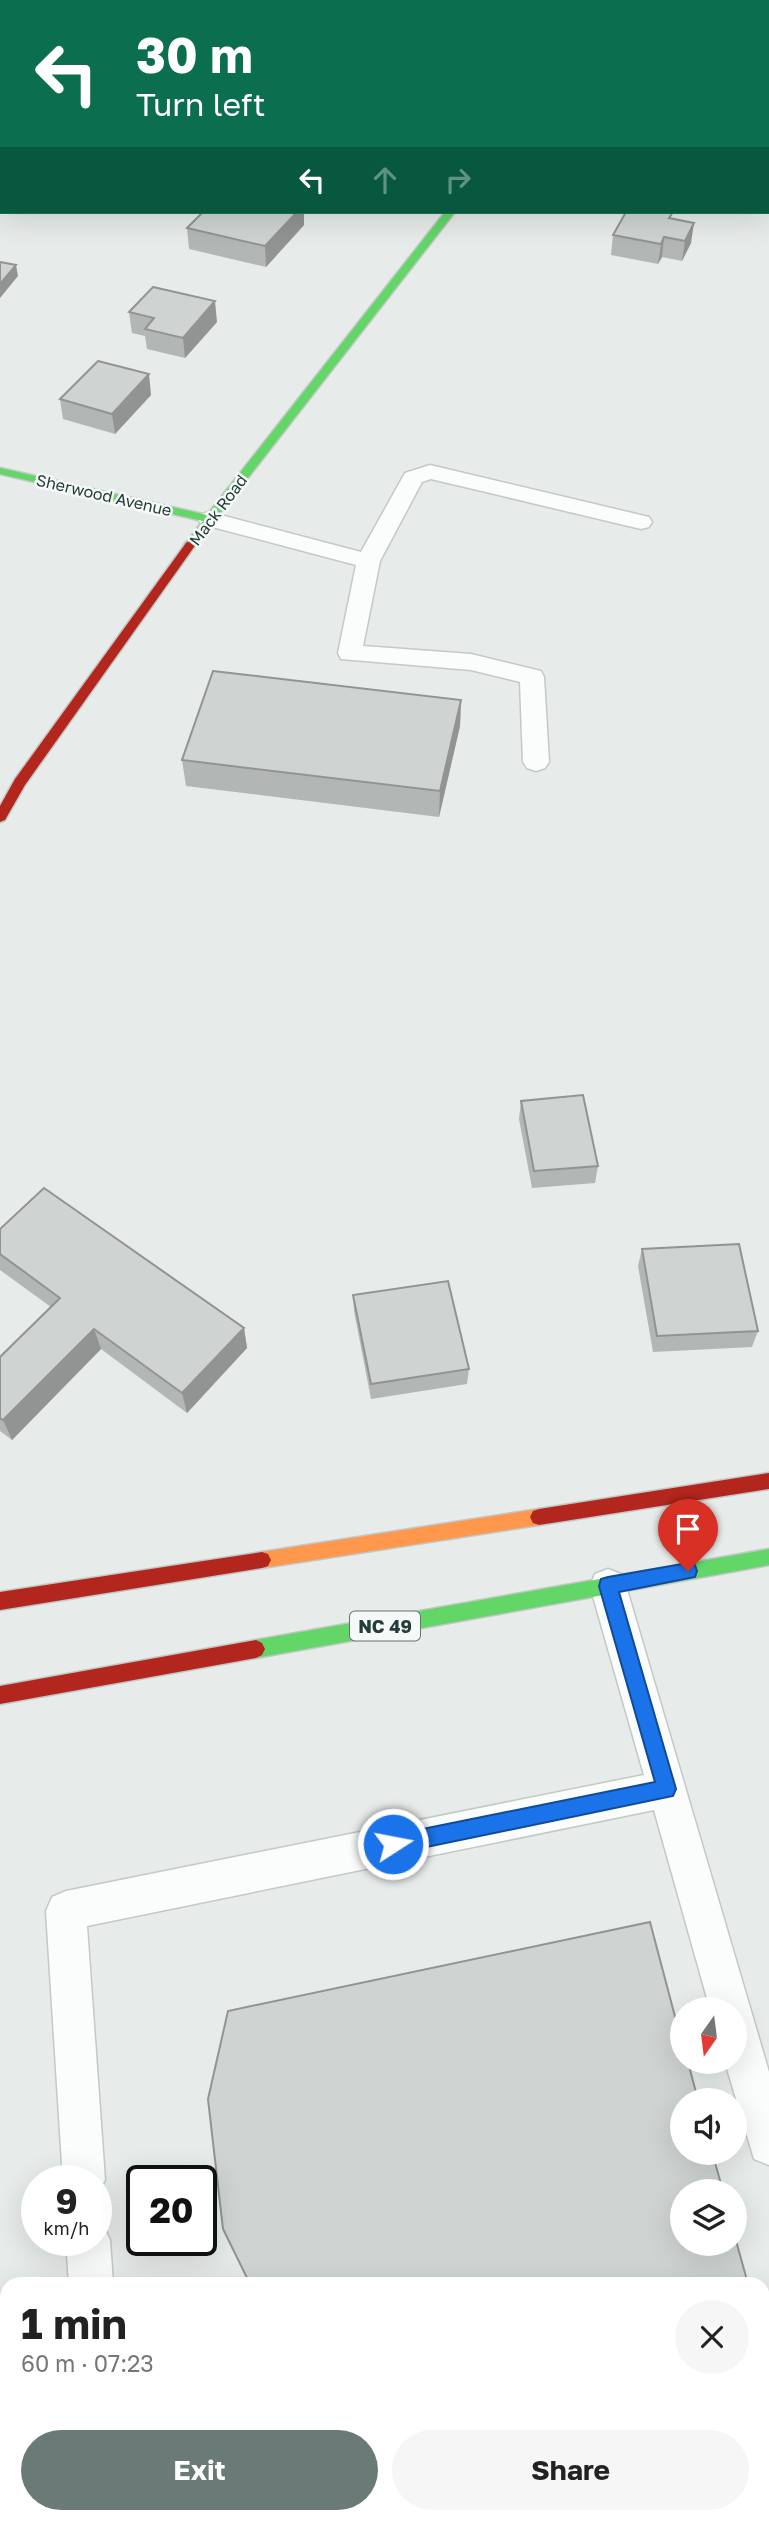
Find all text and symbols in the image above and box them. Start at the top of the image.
text: 30 m [136,25,253,84]
icon: left [21,28,112,119]
text: Turn left [136,85,265,123]
icon: left [293,161,331,199]
icon: ahead [366,161,404,199]
icon: right [439,161,477,199]
street label: Sherwood Avenue [34,470,174,520]
street label: Mack Road [185,471,251,549]
pin [658,1499,718,1571]
icon: arrive [669,1510,707,1548]
road number: NC 49 [350,1611,420,1640]
position arrow [356,1807,430,1881]
north arrow [670,1997,747,2074]
map controls [670,1997,747,2256]
button: sound [670,2088,747,2165]
speed limit sign: 20 [126,2165,217,2256]
button: layers [670,2179,747,2256]
text: 9 [55,2180,78,2222]
text: km/h [44,2217,89,2239]
text: 1 min [21,2298,127,2348]
button: close [675,2300,749,2374]
text: 60 m · 07:23 [21,2349,154,2377]
button: Exit [21,2430,378,2510]
button: Share [392,2430,749,2510]

